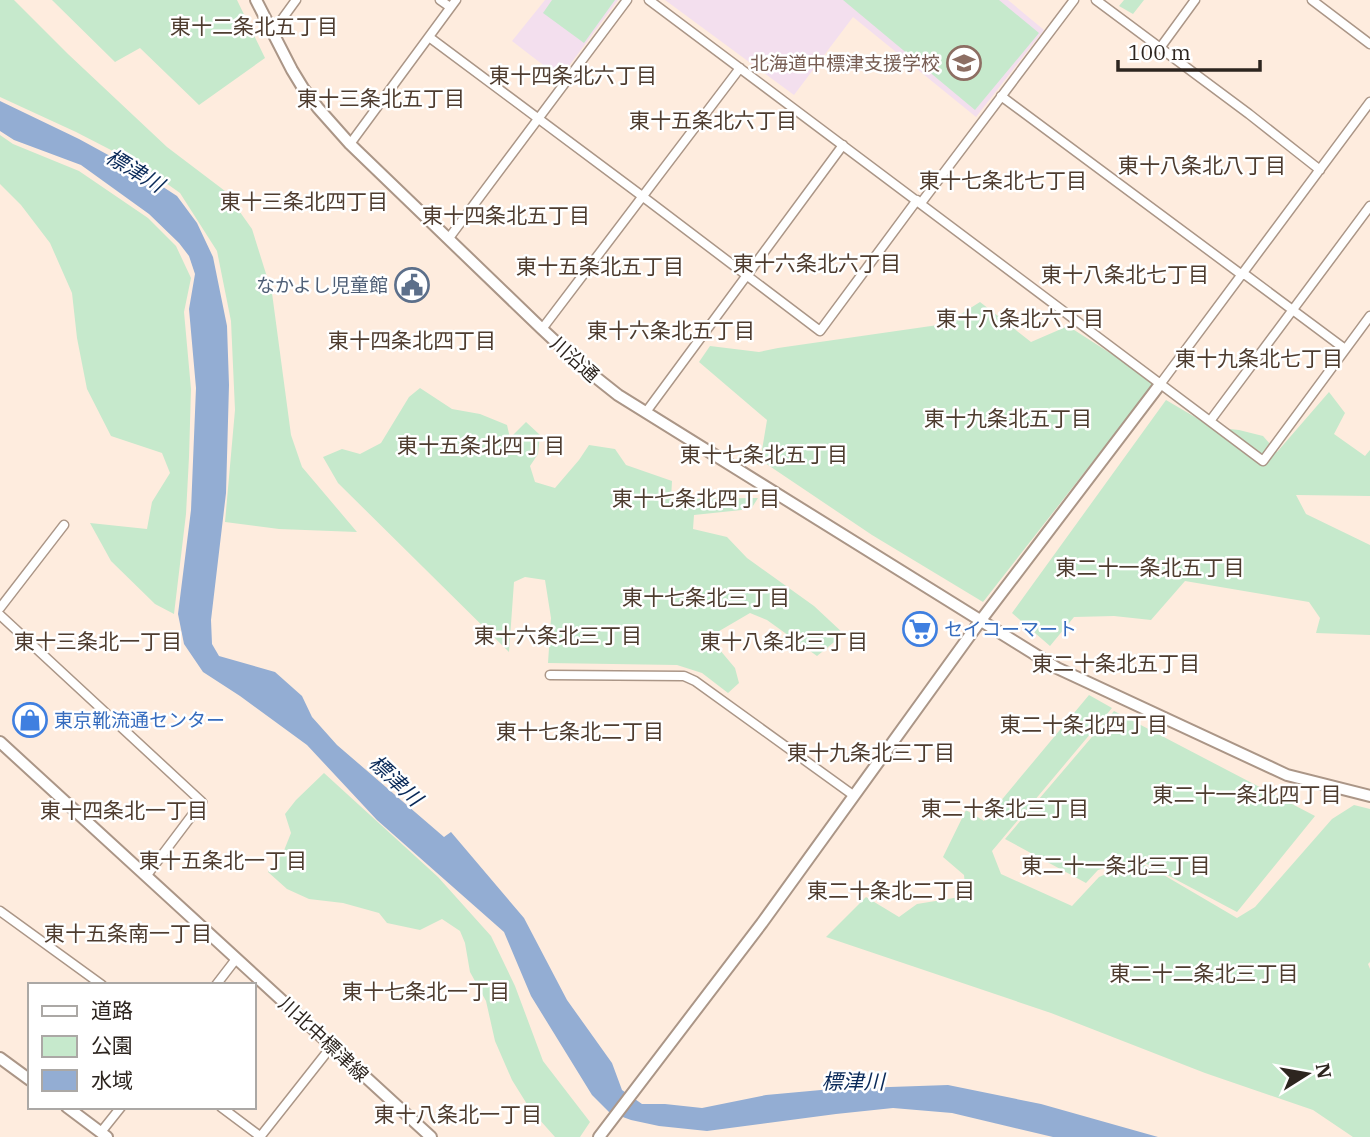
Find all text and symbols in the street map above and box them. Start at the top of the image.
district label: 東十二条北五丁目 [170,12,338,40]
scale bar [1118,28,1260,72]
text: 100 m [1128,38,1191,66]
school or university icon: 北海道中標津支援学校 [945,44,983,82]
place label: 北海道中標津支援学校 [750,51,940,75]
district label: 東十四条北六丁目 [489,61,657,89]
district label: 東十三条北五丁目 [297,84,465,112]
district label: 東十五条北六丁目 [629,106,797,134]
water label: 標津川 [101,142,171,199]
district label: 東十八条北八丁目 [1118,151,1286,179]
district label: 東十七条北七丁目 [919,166,1087,194]
district label: 東十三条北四丁目 [220,187,388,215]
district label: 東十四条北五丁目 [422,201,590,229]
district label: 東十六条北六丁目 [733,249,901,277]
district label: 東十五条北五丁目 [516,252,684,280]
district label: 東十八条北七丁目 [1041,260,1209,288]
public building icon: なかよし児童館 [393,266,431,304]
place label: なかよし児童館 [256,273,388,297]
district label: 東十八条北六丁目 [936,304,1104,332]
district label: 東十六条北五丁目 [587,316,755,344]
district label: 東十四条北四丁目 [328,326,496,354]
street label: 川沿通 [546,331,604,387]
district label: 東十九条北七丁目 [1175,344,1343,372]
district label: 東十九条北五丁目 [924,404,1092,432]
district label: 東十五条北四丁目 [397,431,565,459]
district label: 東十七条北五丁目 [680,440,848,468]
district label: 東十七条北四丁目 [612,484,780,512]
district label: 東二十一条北五丁目 [1056,553,1245,581]
district label: 東十七条北三丁目 [622,583,790,611]
supermarket icon: セイコーマート [901,610,939,648]
place label: セイコーマート [944,617,1077,641]
district label: 東十六条北三丁目 [474,621,642,649]
district label: 東十三条北一丁目 [14,627,182,655]
district label: 東十八条北三丁目 [700,627,868,655]
district label: 東二十条北五丁目 [1032,649,1200,677]
shop icon: 東京靴流通センター [11,701,49,739]
place label: 東京靴流通センター [54,708,225,732]
district label: 東二十条北四丁目 [1000,710,1168,738]
district label: 東十七条北二丁目 [496,717,664,745]
district label: 東十九条北三丁目 [787,738,955,766]
water label: 標津川 [363,748,430,813]
district label: 東二十一条北四丁目 [1153,780,1342,808]
district label: 東二十条北三丁目 [921,794,1089,822]
district label: 東十四条北一丁目 [40,796,208,824]
district label: 東十五条北一丁目 [139,846,307,874]
district label: 東二十一条北三丁目 [1022,851,1211,879]
district label: 東二十条北二丁目 [807,876,975,904]
district label: 東十五条南一丁目 [44,919,212,947]
district label: 東二十二条北三丁目 [1110,959,1299,987]
district label: 東十七条北一丁目 [342,977,510,1005]
legend [28,983,256,1109]
street label: 川北中標津線 [274,991,374,1087]
text: 道路 [91,996,133,1024]
text: 公園 [91,1031,133,1059]
north arrow [1272,1039,1342,1109]
text: N [1310,1061,1337,1080]
text: 水域 [91,1066,133,1094]
water label: 標津川 [822,1067,886,1095]
district label: 東十八条北一丁目 [374,1100,542,1128]

